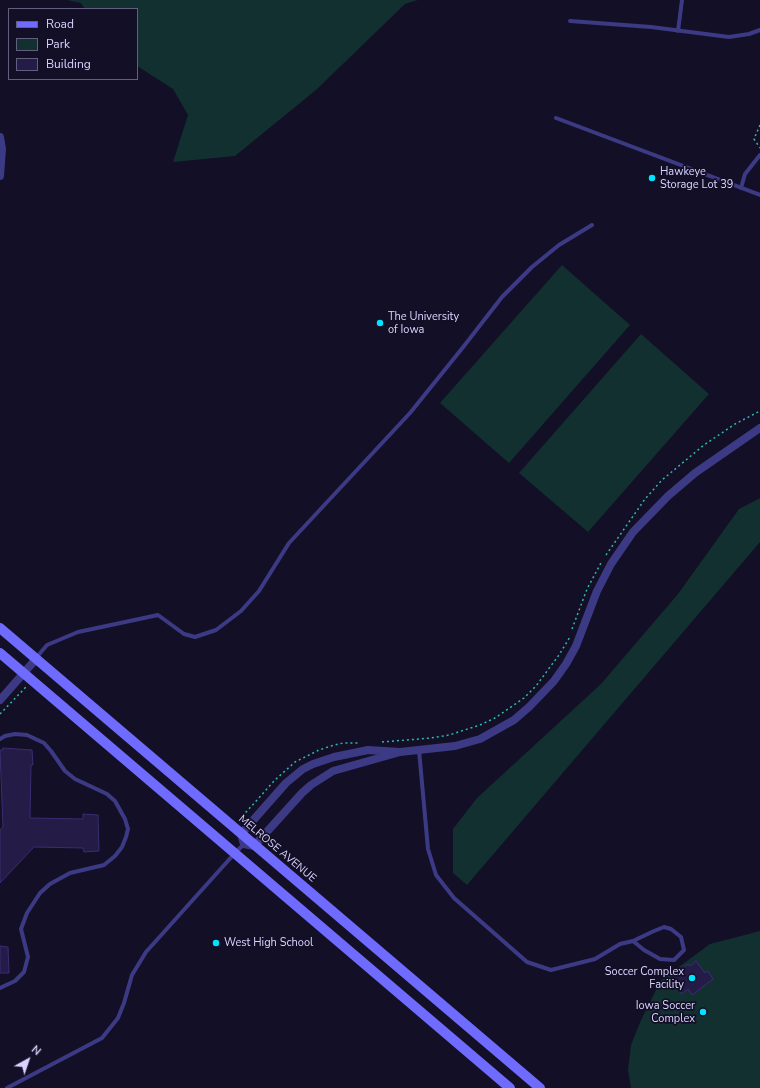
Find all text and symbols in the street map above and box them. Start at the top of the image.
legend [8,8,138,80]
text: Road [46,16,74,32]
text: Park [46,36,70,52]
text: Building [46,56,91,72]
place label: Hawkeye Storage Lot 39 [660,165,733,191]
marker: Hawkeye Storage Lot 39 [647,173,657,183]
place label: The University of Iowa [388,310,459,336]
marker: The University of Iowa [375,318,385,328]
street label: MELROSE AVENUE [235,813,319,885]
place label: West High School [224,936,313,950]
marker: West High School [211,938,221,948]
place label: Soccer Complex Facility [605,965,684,991]
marker: Soccer Complex Facility [687,973,697,983]
place label: Iowa Soccer Complex [636,999,695,1025]
marker: Iowa Soccer Complex [698,1007,708,1017]
north arrow [8,1040,48,1080]
text: N [28,1042,44,1059]

